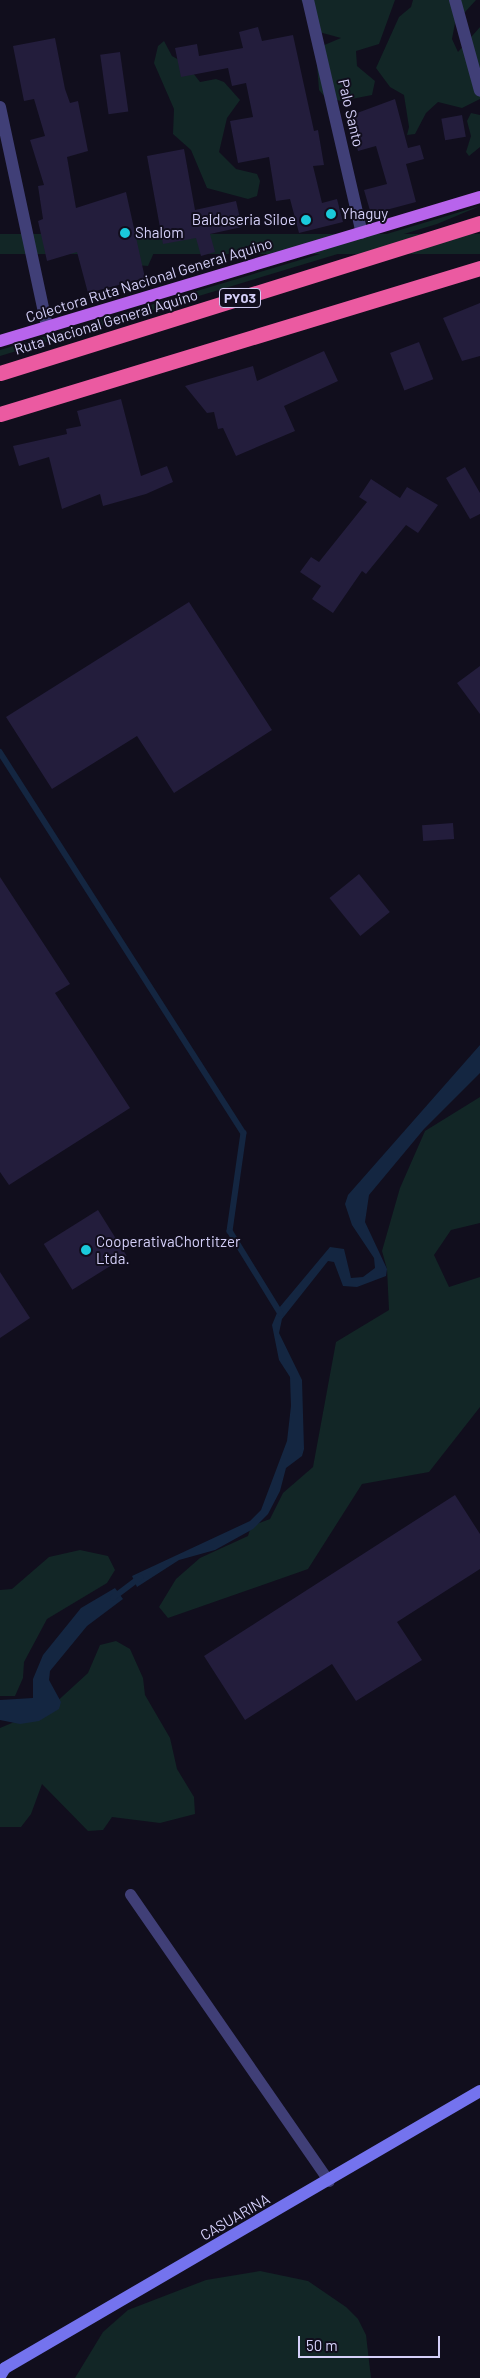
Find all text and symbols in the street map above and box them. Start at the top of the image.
street label: Palo Santo [334,77,368,149]
place label: Yhaguy [341,205,388,223]
marker: Yhaguy [325,208,337,220]
place label: Baldoseria Siloe [192,211,296,229]
marker: Baldoseria Siloe [300,214,312,226]
place label: Shalom [135,224,184,242]
marker: Shalom [119,227,131,239]
street label: Colectora Ruta Nacional General Aquino [24,234,274,326]
street label: Ruta Nacional General Aquino [12,285,200,359]
road number: PY03 [219,286,261,310]
place label: CooperativaChortitzer Ltda. [96,1232,240,1267]
marker: CooperativaChortitzer Ltda. [80,1244,92,1256]
street label: CASUARINA [197,2190,273,2244]
scale bar [300,2326,442,2358]
text: 50 m [306,2336,338,2354]

